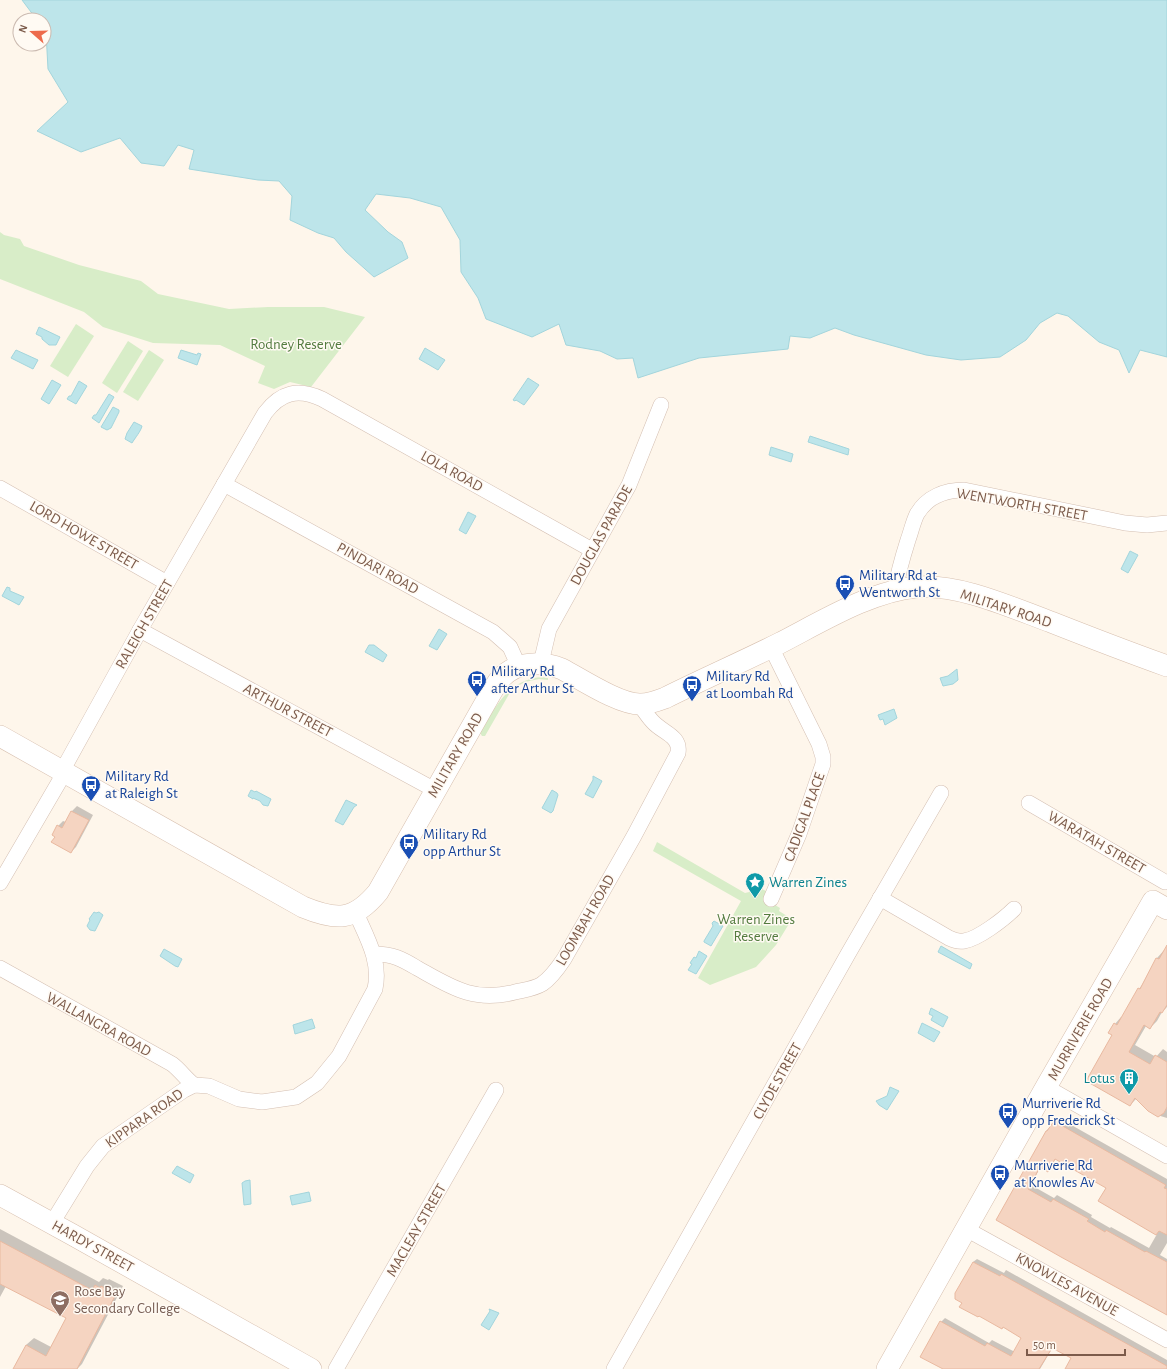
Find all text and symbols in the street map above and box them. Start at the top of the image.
north arrow [12,12,52,52]
text: N [17,23,30,34]
park label: Rodney Reserve [250,337,342,352]
street label: LOLA ROAD [418,448,486,495]
street label: DOUGLAS PARADE [568,483,635,588]
street label: WENTWORTH STREET [955,486,1089,524]
street label: LORD HOWE STREET [27,498,141,573]
street label: PINDARI ROAD [334,540,421,597]
place label: Military Rd at Wentworth St [859,568,940,600]
bus stop icon: Military Rd at Wentworth St [834,573,856,601]
street label: RALEIGH STREET [113,577,176,671]
street label: MILITARY ROAD [958,587,1054,630]
place label: Military Rd after Arthur St [491,664,574,696]
bus stop icon: Military Rd after Arthur St [466,669,488,697]
place label: Military Rd at Loombah Rd [706,669,794,701]
bus stop icon: Military Rd at Loombah Rd [681,674,703,702]
street label: ARTHUR STREET [241,681,335,741]
street label: MILITARY ROAD [425,710,486,800]
place label: Military Rd at Raleigh St [105,769,178,801]
street label: CADIGAL PLACE [781,771,828,864]
bus stop icon: Military Rd at Raleigh St [80,774,102,802]
street label: WARATAH STREET [1045,808,1149,877]
place label: Military Rd opp Arthur St [423,827,501,859]
bus stop icon: Military Rd opp Arthur St [398,832,420,860]
place icon: Warren Zines [744,871,766,899]
street label: LOOMBAH ROAD [553,872,618,968]
place label: Warren Zines [769,875,847,890]
park label: Warren Zines Reserve [717,912,795,944]
street label: MURRIVERIE ROAD [1045,975,1116,1083]
street label: WALLANGRA ROAD [44,989,154,1060]
street label: CLYDE STREET [750,1040,805,1122]
building icon: Lotus [1118,1067,1140,1095]
place label: Lotus [1084,1071,1115,1086]
street label: KIPPARA ROAD [103,1086,186,1151]
place label: Murriverie Rd opp Frederick St [1022,1096,1115,1128]
bus stop icon: Murriverie Rd opp Frederick St [997,1101,1019,1129]
place label: Murriverie Rd at Knowles Av [1014,1158,1095,1190]
bus stop icon: Murriverie Rd at Knowles Av [989,1163,1011,1191]
street label: MACLEAY STREET [384,1181,449,1279]
street label: HARDY STREET [49,1218,137,1275]
street label: KNOWLES AVENUE [1013,1250,1121,1319]
place label: Rose Bay Secondary College [74,1284,180,1316]
school or university icon: Rose Bay Secondary College [49,1289,71,1317]
scale bar [1027,1331,1125,1357]
text: 50 m [1033,1339,1056,1351]

